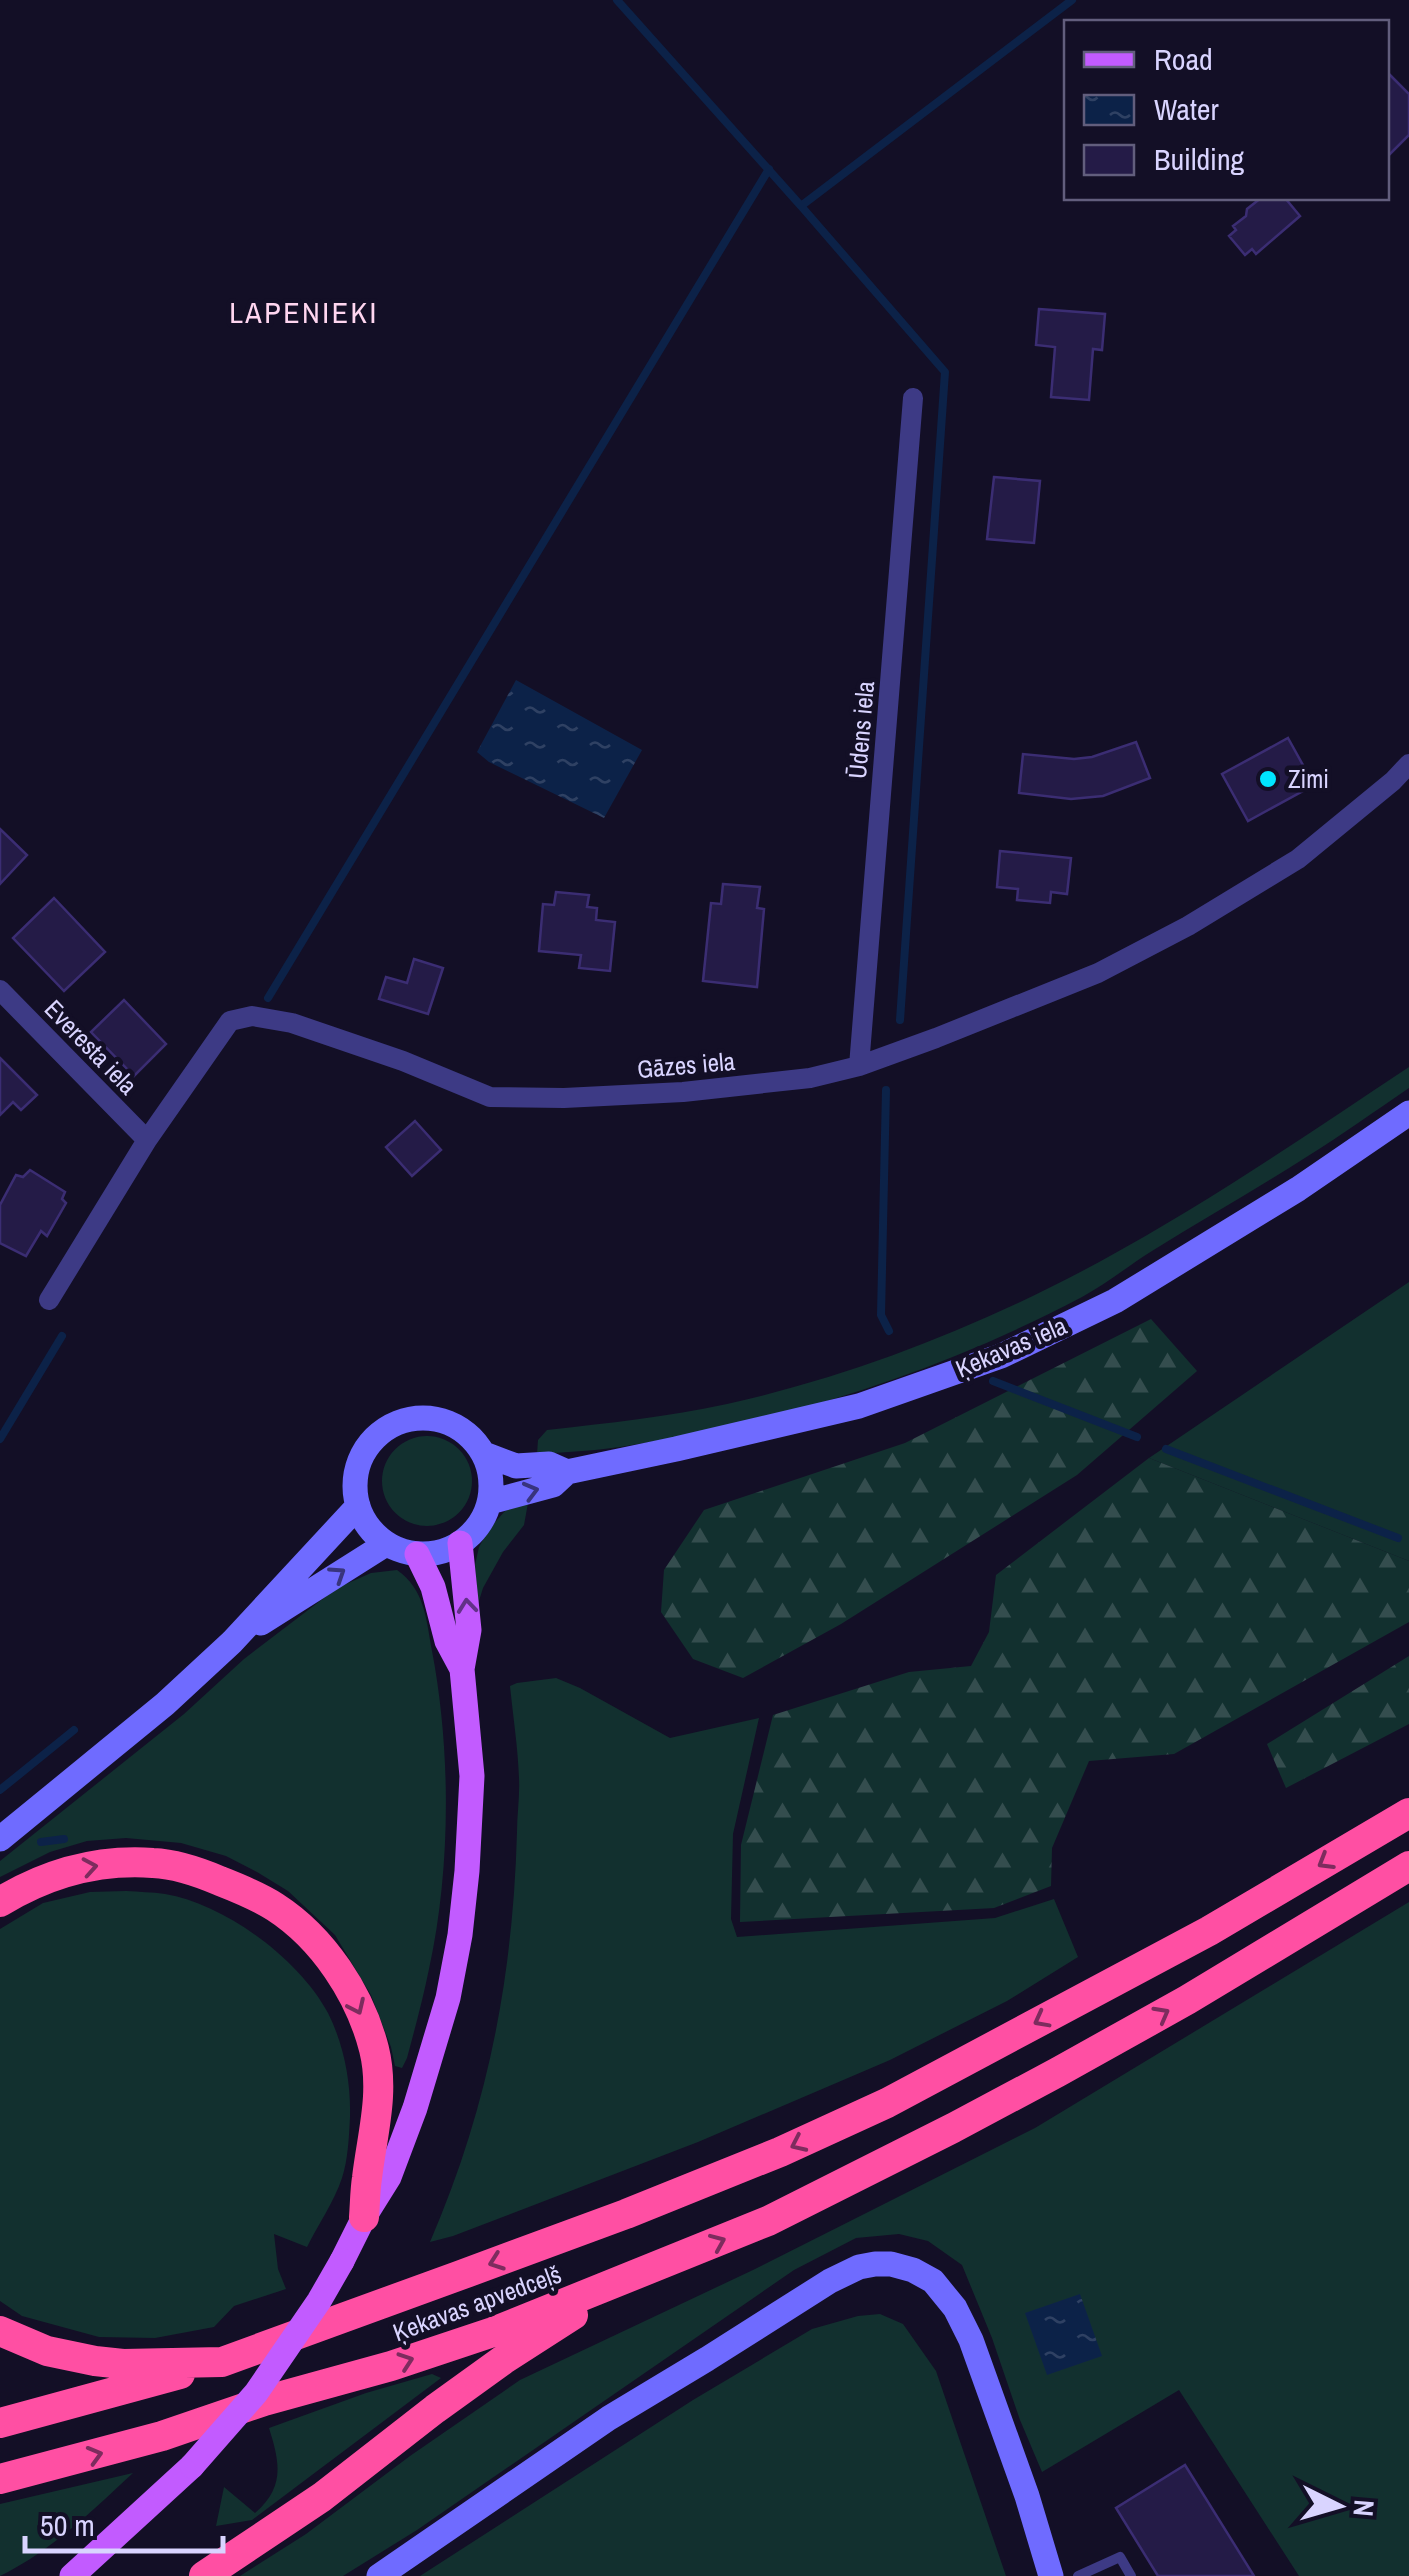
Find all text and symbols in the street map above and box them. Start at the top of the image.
legend [1064,20,1389,200]
text: Road [1154,39,1213,79]
text: Water [1154,89,1220,129]
text: Building [1154,139,1245,179]
district label: LAPENIEKI [229,292,379,332]
street label: Ūdens iela [840,679,882,780]
place label: Zimi [1288,762,1329,796]
marker: Zimi [1257,768,1279,790]
street label: Everesta iela [37,992,145,1102]
street label: Gāzes iela [636,1044,737,1086]
street label: Ķekavas iela [950,1308,1072,1386]
one-way arrow [522,1482,539,1503]
one-way arrow [327,1567,345,1586]
one-way arrow [457,1598,478,1614]
one-way arrow [1318,1850,1336,1869]
one-way arrow [82,1857,98,1878]
one-way arrow [345,1997,365,2015]
one-way arrow [1033,2007,1051,2027]
one-way arrow [1151,2007,1169,2027]
one-way arrow [790,2131,808,2151]
one-way arrow [708,2233,726,2253]
one-way arrow [488,2251,505,2271]
street label: Ķekavas apvedceļš [388,2257,566,2349]
one-way arrow [396,2353,413,2373]
one-way arrow [85,2446,102,2467]
north arrow [1289,2456,1389,2556]
scale bar [25,2491,222,2553]
text: N [1344,2498,1384,2518]
text: 50 m [40,2505,95,2545]

